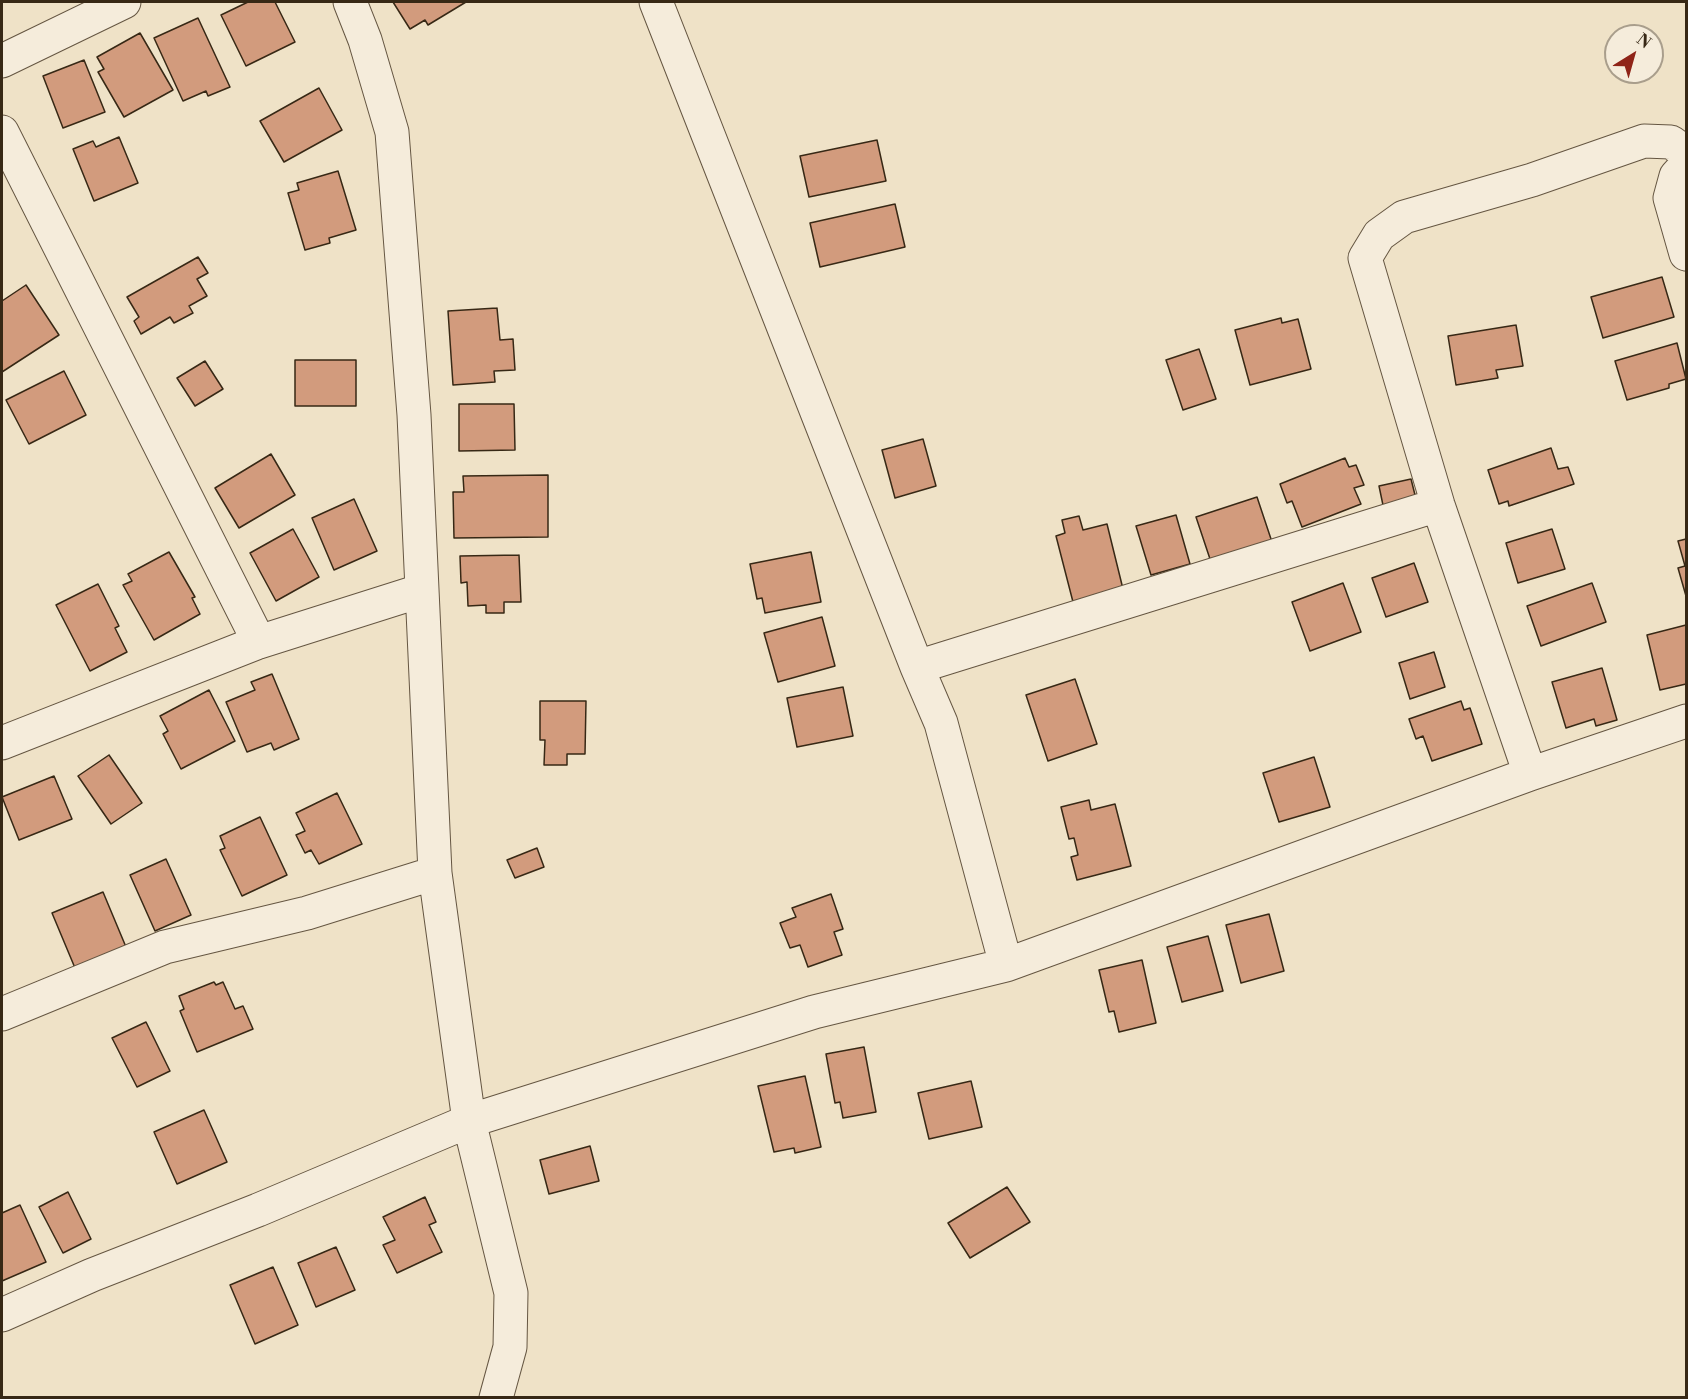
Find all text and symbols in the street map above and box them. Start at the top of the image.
north arrow [1604,24,1664,84]
text: N [1633,29,1655,53]

